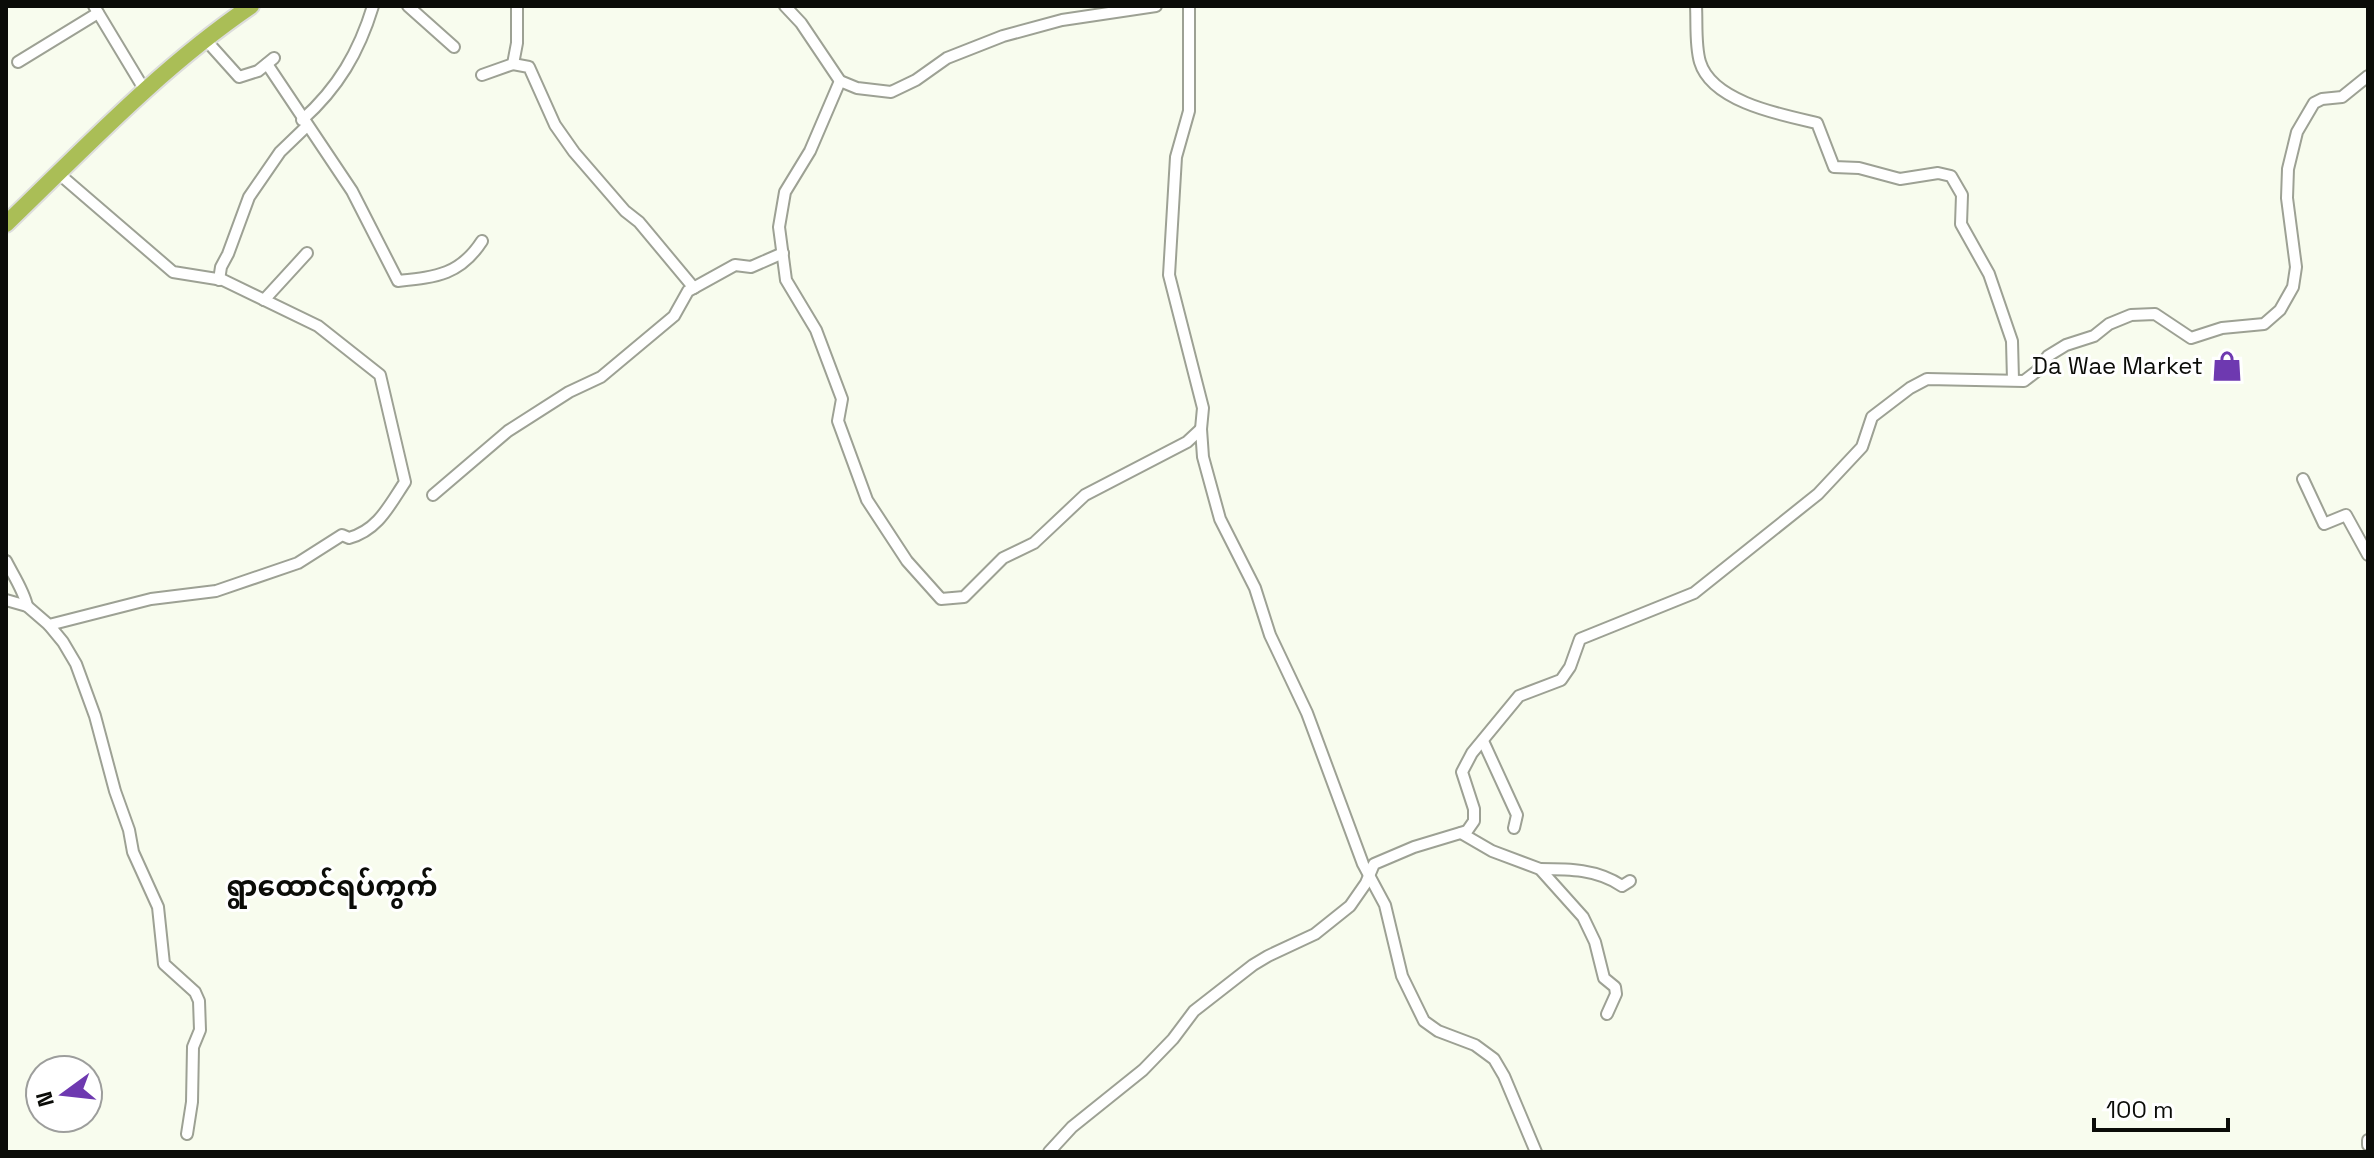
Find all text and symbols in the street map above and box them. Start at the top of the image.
shop icon: Da Wae Market [2210,349,2244,383]
place label: Da Wae Market [2032,350,2203,381]
district label: ရွာထောင်ရပ်ကွက် [227,867,437,909]
north arrow [24,1054,104,1134]
scale bar [2094,1082,2228,1132]
text: N [29,1088,60,1110]
text: 100 m [2106,1094,2174,1125]

